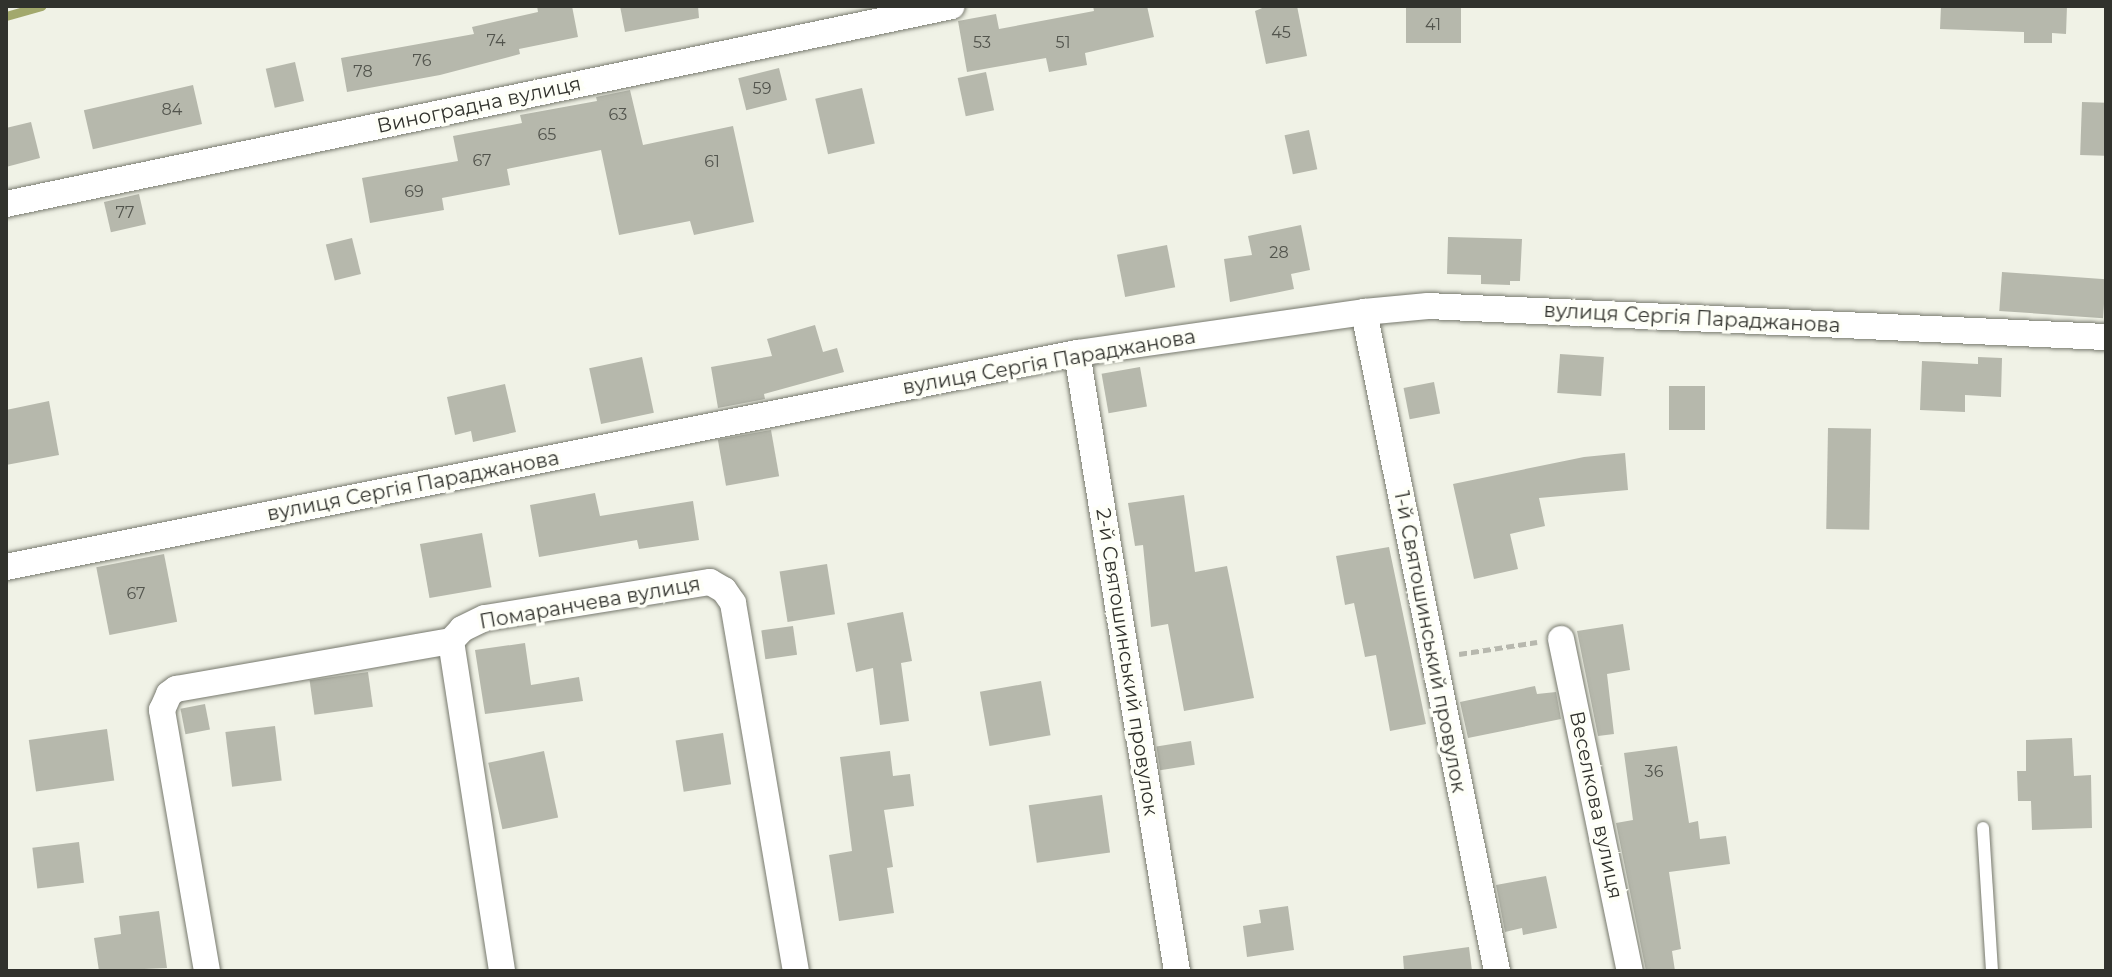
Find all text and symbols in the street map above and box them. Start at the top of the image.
house number: 41 [1425,15,1441,35]
house number: 45 [1271,23,1291,43]
house number: 74 [487,31,505,51]
house number: 53 [973,33,991,53]
house number: 51 [1056,33,1070,53]
house number: 76 [413,51,431,71]
house number: 78 [353,62,373,82]
street label: Виноградна вулиця [375,72,583,138]
house number: 59 [753,79,771,99]
house number: 84 [162,100,182,120]
house number: 63 [609,105,627,125]
house number: 65 [538,125,556,145]
house number: 67 [472,151,492,171]
house number: 61 [704,152,720,172]
house number: 69 [404,182,424,202]
house number: 77 [116,203,134,223]
house number: 28 [1269,243,1289,263]
street label: вулиця Сергія Параджанова [1543,298,1841,338]
street label: вулиця Сергія Параджанова [901,324,1197,400]
street label: вулиця Сергія Параджанова [265,446,561,526]
street label: 1-й Святошинський провулок [1389,489,1471,795]
street label: 2-й Святошинський провулок [1091,507,1163,817]
street label: Помаранчева вулиця [478,572,702,634]
house number: 67 [126,584,146,604]
street label: Веселкова вулиця [1564,709,1628,901]
house number: 36 [1645,762,1663,782]

